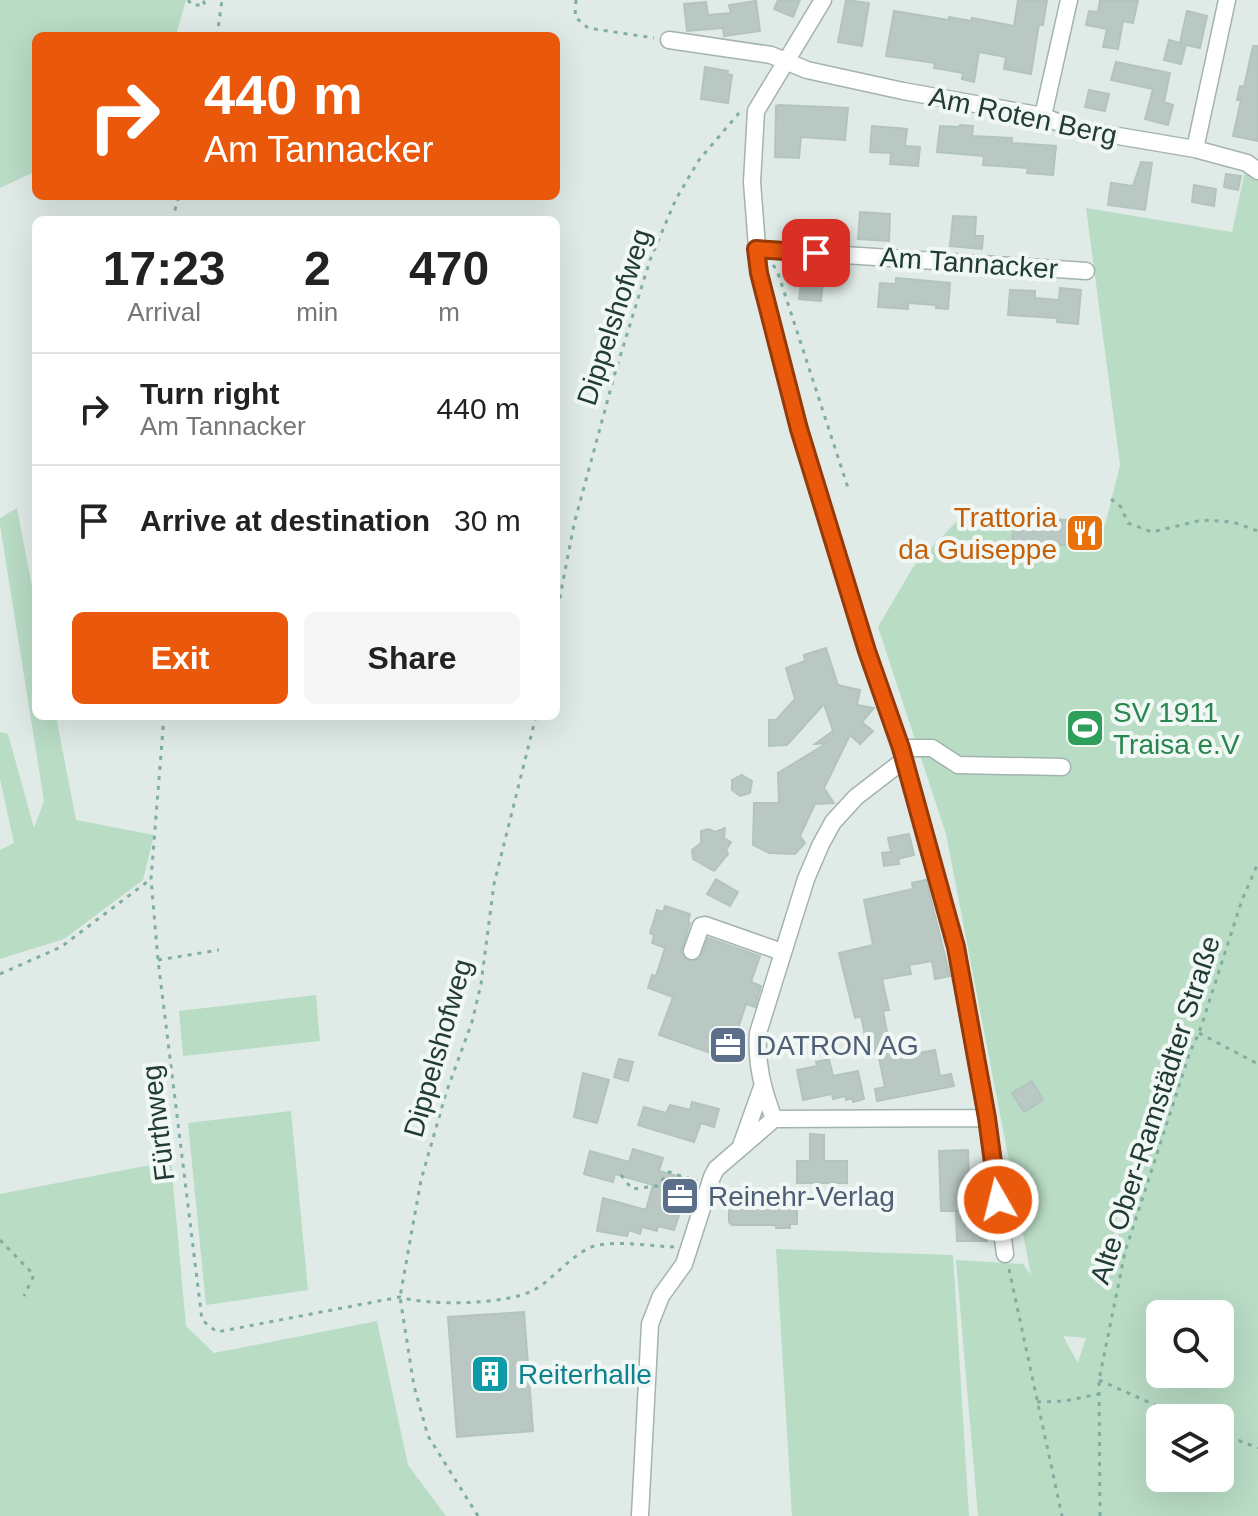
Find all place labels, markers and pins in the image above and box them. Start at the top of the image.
pin [782,219,850,287]
place label: Trattoria da Guiseppe [898,502,1057,565]
restaurant icon: Trattoria da Guiseppe [1064,512,1106,554]
place label: SV 1911 Traisa e.V [1113,697,1240,760]
sports icon: SV 1911 Traisa e.V [1064,707,1106,749]
office icon: DATRON AG [707,1024,749,1066]
place label: DATRON AG [756,1030,919,1061]
office icon: Reinehr-Verlag [659,1175,701,1217]
place label: Reinehr-Verlag [708,1181,895,1212]
building icon: Reiterhalle [469,1353,511,1395]
place label: Reiterhalle [518,1359,652,1390]

